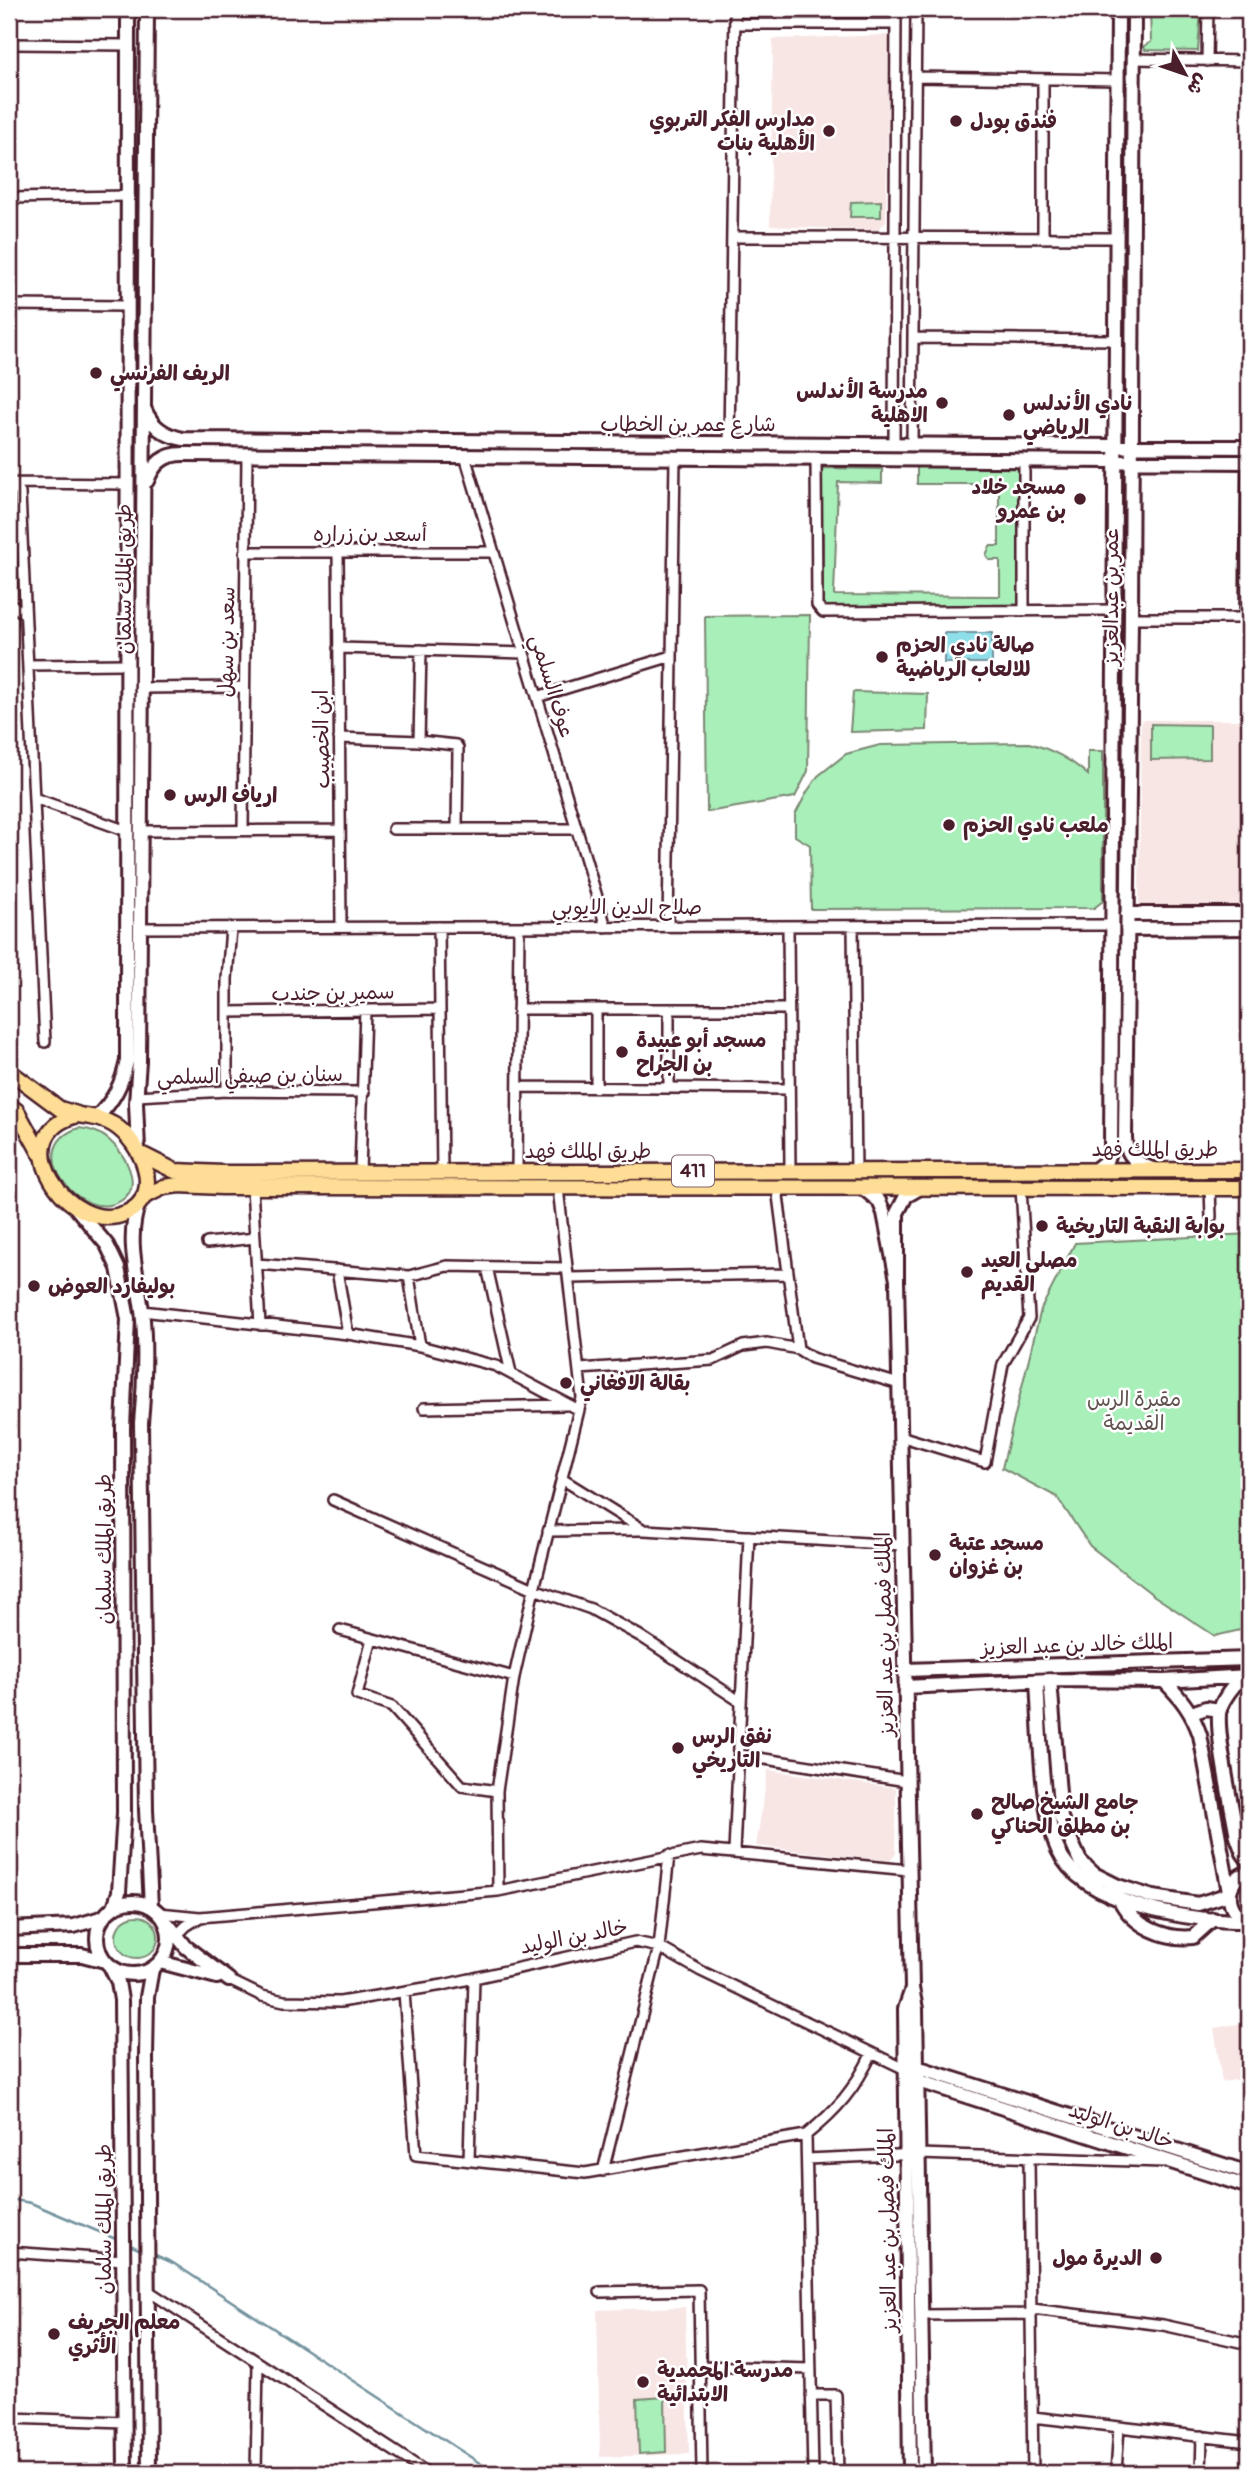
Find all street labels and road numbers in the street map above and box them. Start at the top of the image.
street label: شارع عمر بن الخطاب [600,411,776,439]
street label: طريق الملك سلمان [111,504,138,654]
street label: أسعد بن زراره [313,521,427,548]
street label: عمر بن عبدالعزيز [1098,528,1125,668]
street label: سعد بن سهل [213,586,241,698]
street label: عوف السلمي [519,631,580,742]
street label: ابن الخصيب [308,689,336,789]
street label: صلاح الدين الايوبي [552,894,702,926]
street label: سمير بن جندب [271,978,395,1008]
street label: سنان بن صيفي السلمي [157,1061,343,1096]
street label: طريق الملك فهد [1092,1136,1218,1163]
street label: طريق الملك فهد [525,1138,651,1165]
road number: 411 [672,1156,714,1186]
street label: طريق الملك سلمان [91,1474,118,1624]
street label: الملك فيصل بن عبد العزيز [870,1531,900,1739]
street label: الملك خالد بن عبد العزيز [978,1628,1174,1662]
street label: خالد بن الوليد [518,1913,630,1961]
street label: خالد بن الوليد [1065,2096,1177,2156]
street label: الملك فيصل بن عبد العزيز [873,2127,903,2335]
street label: طريق الملك سلمان [91,2144,118,2294]

